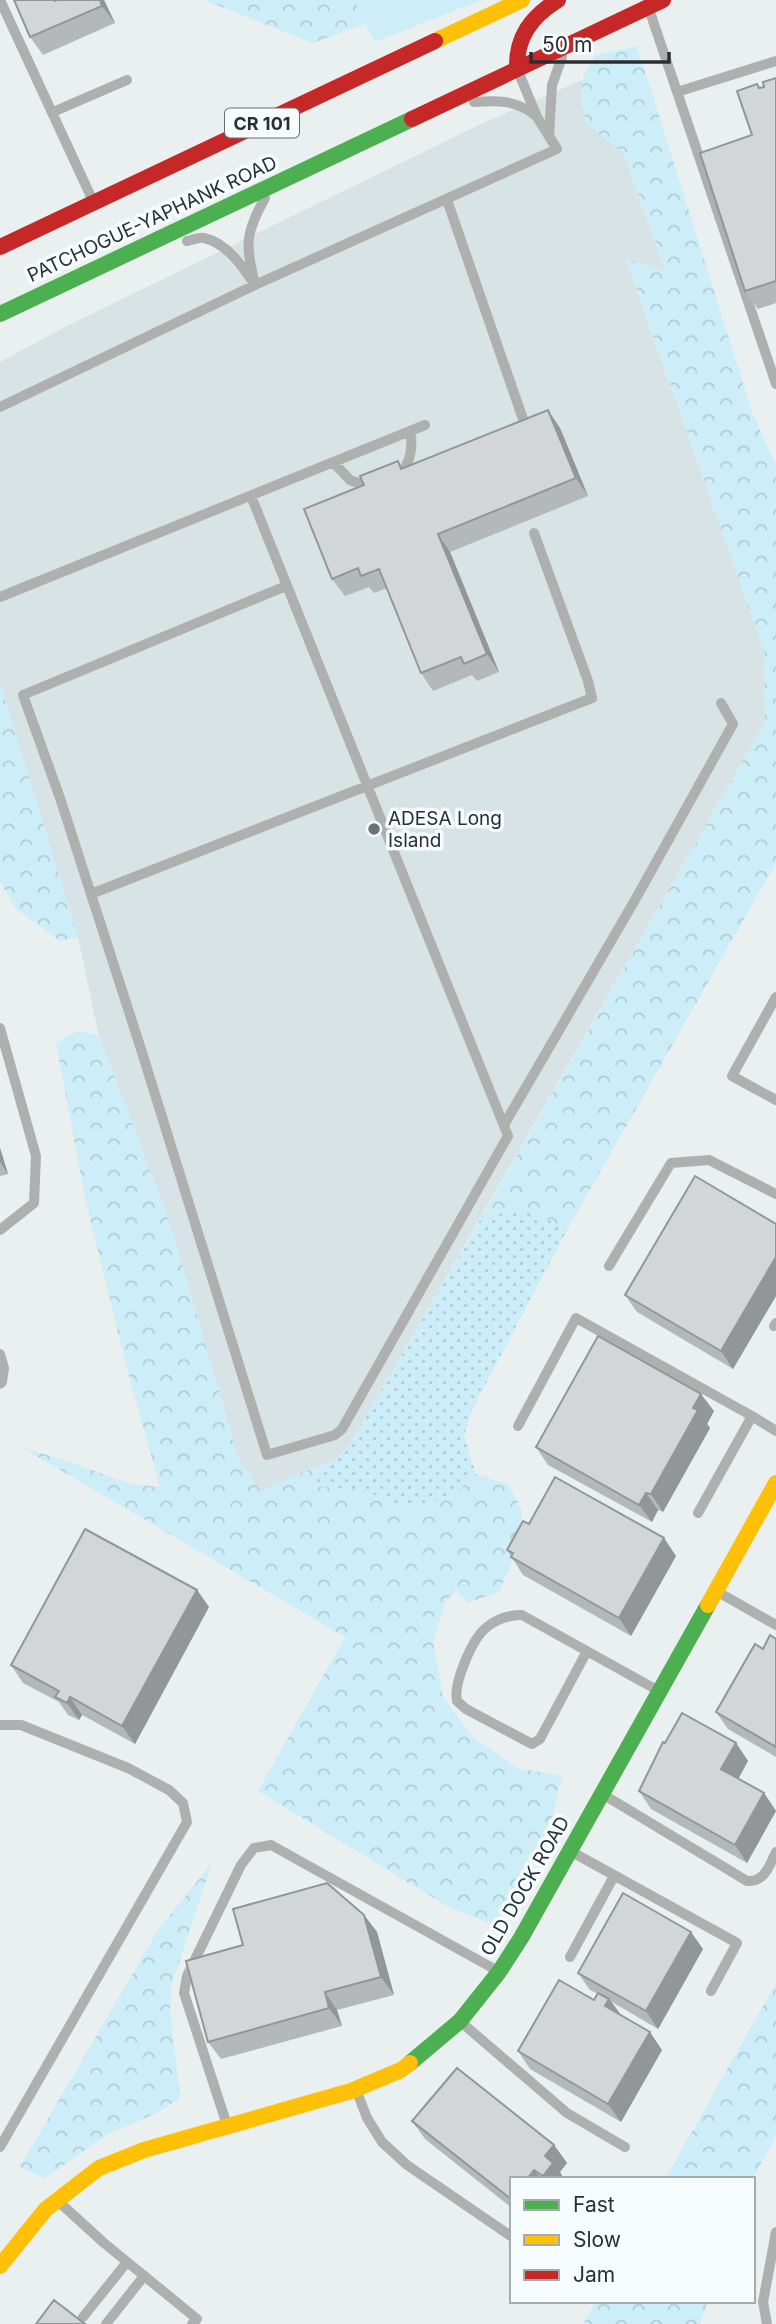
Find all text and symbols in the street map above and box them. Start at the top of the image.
scale bar [531,21,669,65]
text: 50 m [542,32,592,57]
road number: CR 101 [225,109,299,138]
street label: PATCHOGUE-YAPHANK ROAD [24,151,280,287]
place label: ADESA Long Island [388,807,502,852]
marker: ADESA Long Island [366,821,382,837]
street label: OLD DOCK ROAD [476,1812,574,1960]
legend [510,2177,755,2303]
text: Fast [573,2192,615,2217]
text: Slow [573,2227,621,2252]
text: Jam [573,2262,615,2287]

